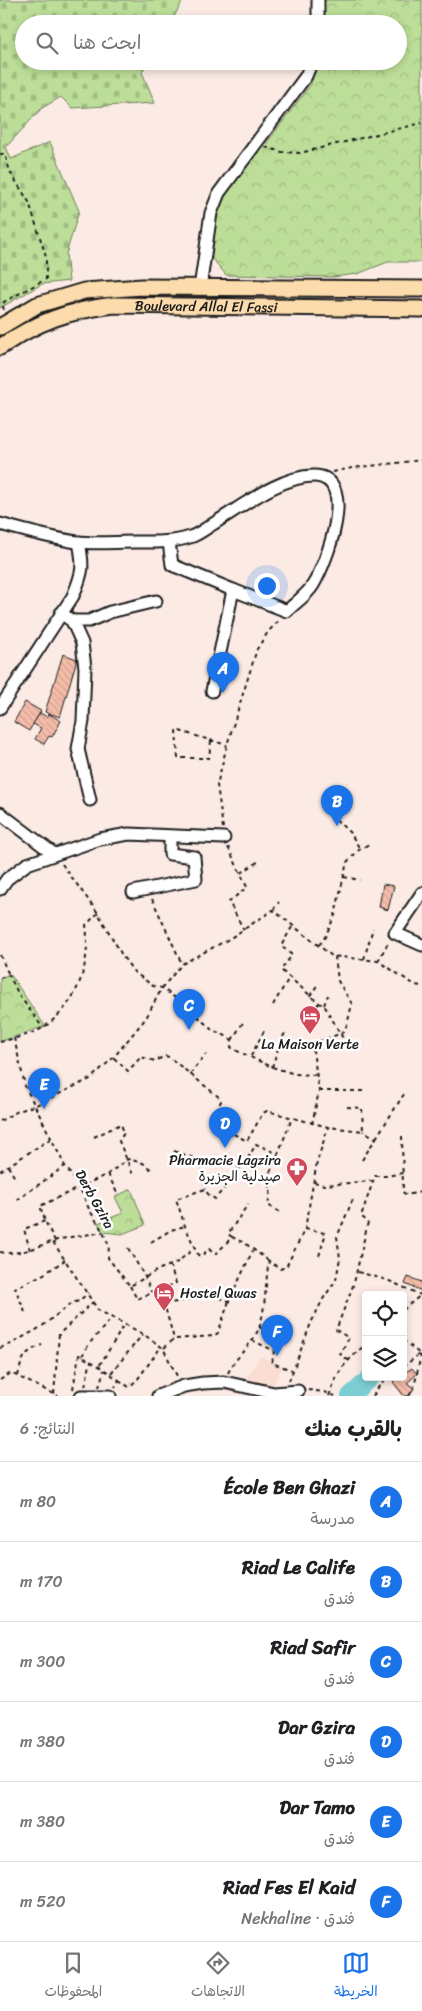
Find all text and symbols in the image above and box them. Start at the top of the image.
search box [15,15,407,70]
text: ابحث هنا [73,26,141,59]
icon: search [33,29,61,57]
street label: Boulevard Allal El Fassi [135,293,279,320]
your location [254,573,280,599]
pin: A [207,652,239,693]
pin: B [321,785,353,826]
pin: C [173,989,205,1030]
hotel icon: La Maison Verte [298,1004,322,1035]
place label: La Maison Verte [261,1032,359,1057]
pin: E [28,1068,60,1109]
pin: D [209,1107,241,1148]
place label: Pharmacie Lagzira صيدلية الجزيرة [169,1148,281,1189]
pharmacy icon: Pharmacie Lagzira صيدلية الجزيرة [285,1156,309,1187]
street label: Derb Gzira [68,1165,121,1233]
hotel icon: Hostel Qwas [152,1281,176,1312]
place label: Hostel Qwas [180,1281,257,1306]
map controls [362,1291,407,1381]
button: locate [362,1291,407,1336]
pin: F [261,1315,293,1356]
button: layers [362,1336,407,1381]
text: بالقرب منك [304,1410,402,1448]
text: النتائج: 6 [20,1414,75,1443]
text: École Ben Ghazi [223,1471,355,1504]
text: 80 m [20,1487,56,1516]
text: A [381,1487,391,1516]
text: مدرسة [310,1504,355,1533]
text: Riad Le Calife [242,1551,355,1584]
text: 170 m [20,1567,63,1596]
text: B [381,1567,391,1596]
text: فندق [324,1584,355,1613]
text: Riad Safir [270,1631,355,1664]
text: 300 m [20,1647,65,1676]
text: C [381,1647,391,1676]
text: فندق [324,1664,355,1693]
text: Dar Gzira [278,1711,355,1744]
text: 380 m [20,1727,65,1756]
text: D [381,1727,391,1756]
text: فندق [324,1744,355,1773]
text: Dar Tamo [279,1791,355,1824]
text: 380 m [20,1807,65,1836]
text: E [382,1807,390,1836]
text: فندق [324,1824,355,1853]
text: Riad Fes El Kaid [223,1871,355,1904]
text: 520 m [20,1887,66,1916]
text: F [382,1887,390,1916]
text: فندق · Nekhaline [241,1904,355,1933]
tab: المحفوظات [44,1949,102,2004]
tab: الاتجاهات [191,1949,245,2004]
tab: الخريطة [334,1949,378,2004]

